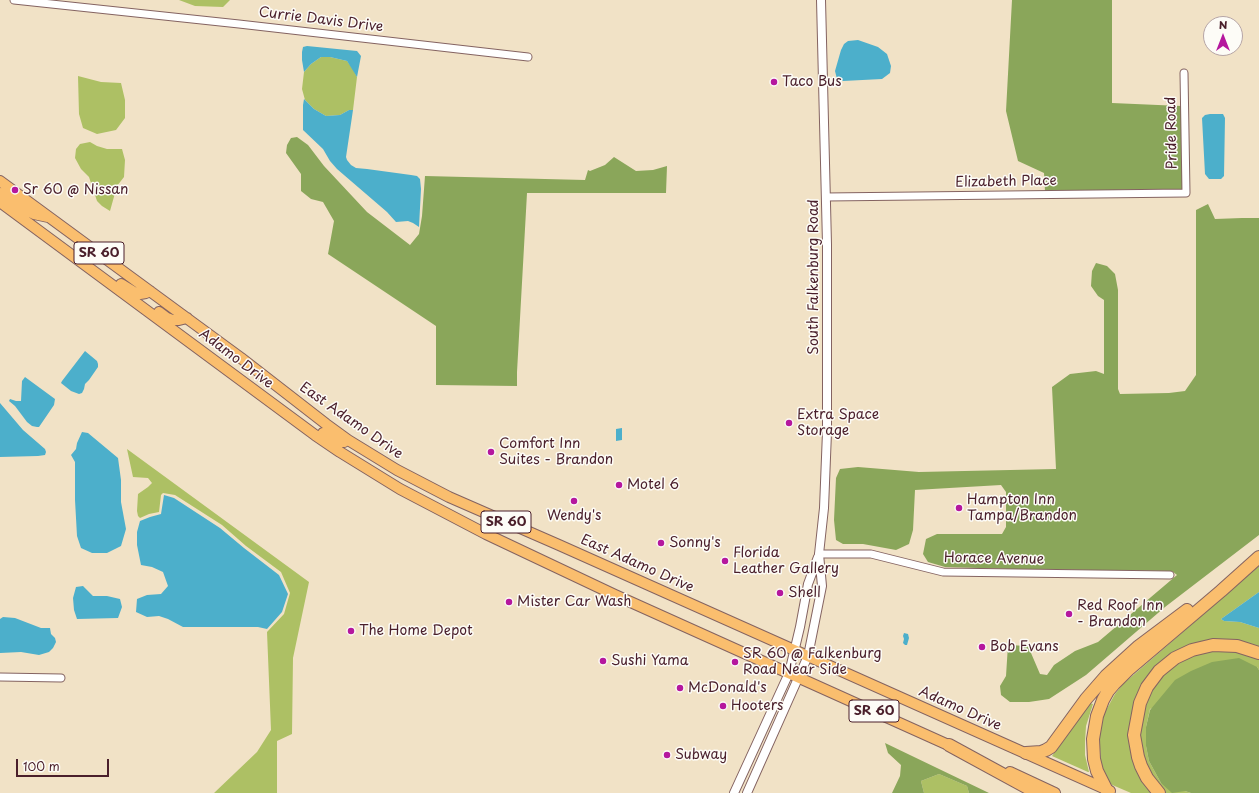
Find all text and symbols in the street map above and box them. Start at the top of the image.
street label: Currie Davis Drive [258,4,384,36]
north arrow [1203,16,1243,56]
text: N [1219,16,1227,33]
place label: Taco Bus [782,74,842,90]
marker: Taco Bus [769,77,779,87]
street label: Pride Road [1163,97,1181,169]
street label: Elizabeth Place [955,173,1057,191]
place label: Sr 60 @ Nissan [23,182,128,198]
marker: Sr 60 @ Nissan [10,185,20,195]
street label: South Falkenburg Road [806,199,822,355]
road number: SR 60 [74,242,124,264]
street label: Adamo Drive [196,326,276,392]
street label: East Adamo Drive [296,379,406,463]
place label: Extra Space Storage [797,407,879,440]
marker: Extra Space Storage [784,418,794,428]
place label: Comfort Inn Suites - Brandon [499,436,613,468]
marker: Comfort Inn Suites - Brandon [486,447,496,457]
place label: Motel 6 [627,477,679,493]
marker: Motel 6 [614,480,624,490]
place label: Hampton Inn Tampa/Brandon [967,492,1077,524]
marker: Wendy's [569,496,579,506]
marker: Hampton Inn Tampa/Brandon [954,503,964,513]
place label: Wendy's [547,508,601,524]
road number: SR 60 [481,511,531,533]
street label: East Adamo Drive [578,532,696,596]
place label: Sonny's [669,535,721,551]
marker: Sonny's [656,538,666,548]
place label: Florida Leather Gallery [733,545,839,578]
street label: Horace Avenue [944,550,1044,568]
marker: Florida Leather Gallery [720,556,730,566]
place label: Shell [788,585,821,601]
marker: Shell [775,588,785,598]
place label: Mister Car Wash [517,594,631,610]
marker: Mister Car Wash [504,597,514,607]
place label: Red Roof Inn - Brandon [1077,598,1163,630]
marker: Red Roof Inn - Brandon [1064,609,1074,619]
place label: The Home Depot [359,623,473,639]
marker: The Home Depot [346,626,356,636]
place label: Bob Evans [990,639,1059,655]
marker: Bob Evans [977,642,987,652]
place label: SR 60 @ Falkenburg Road Near Side [743,646,881,678]
place label: Sushi Yama [611,653,688,669]
marker: Sushi Yama [598,656,608,666]
marker: SR 60 @ Falkenburg Road Near Side [730,657,740,667]
place label: McDonald's [688,680,767,696]
marker: McDonald's [675,683,685,693]
street label: Adamo Drive [916,683,1004,735]
place label: Hooters [731,698,783,714]
road number: SR 60 [849,700,899,722]
marker: Hooters [718,701,728,711]
place label: Subway [675,747,727,763]
marker: Subway [662,750,672,760]
scale bar [18,751,111,777]
text: 100 m [23,757,60,775]

